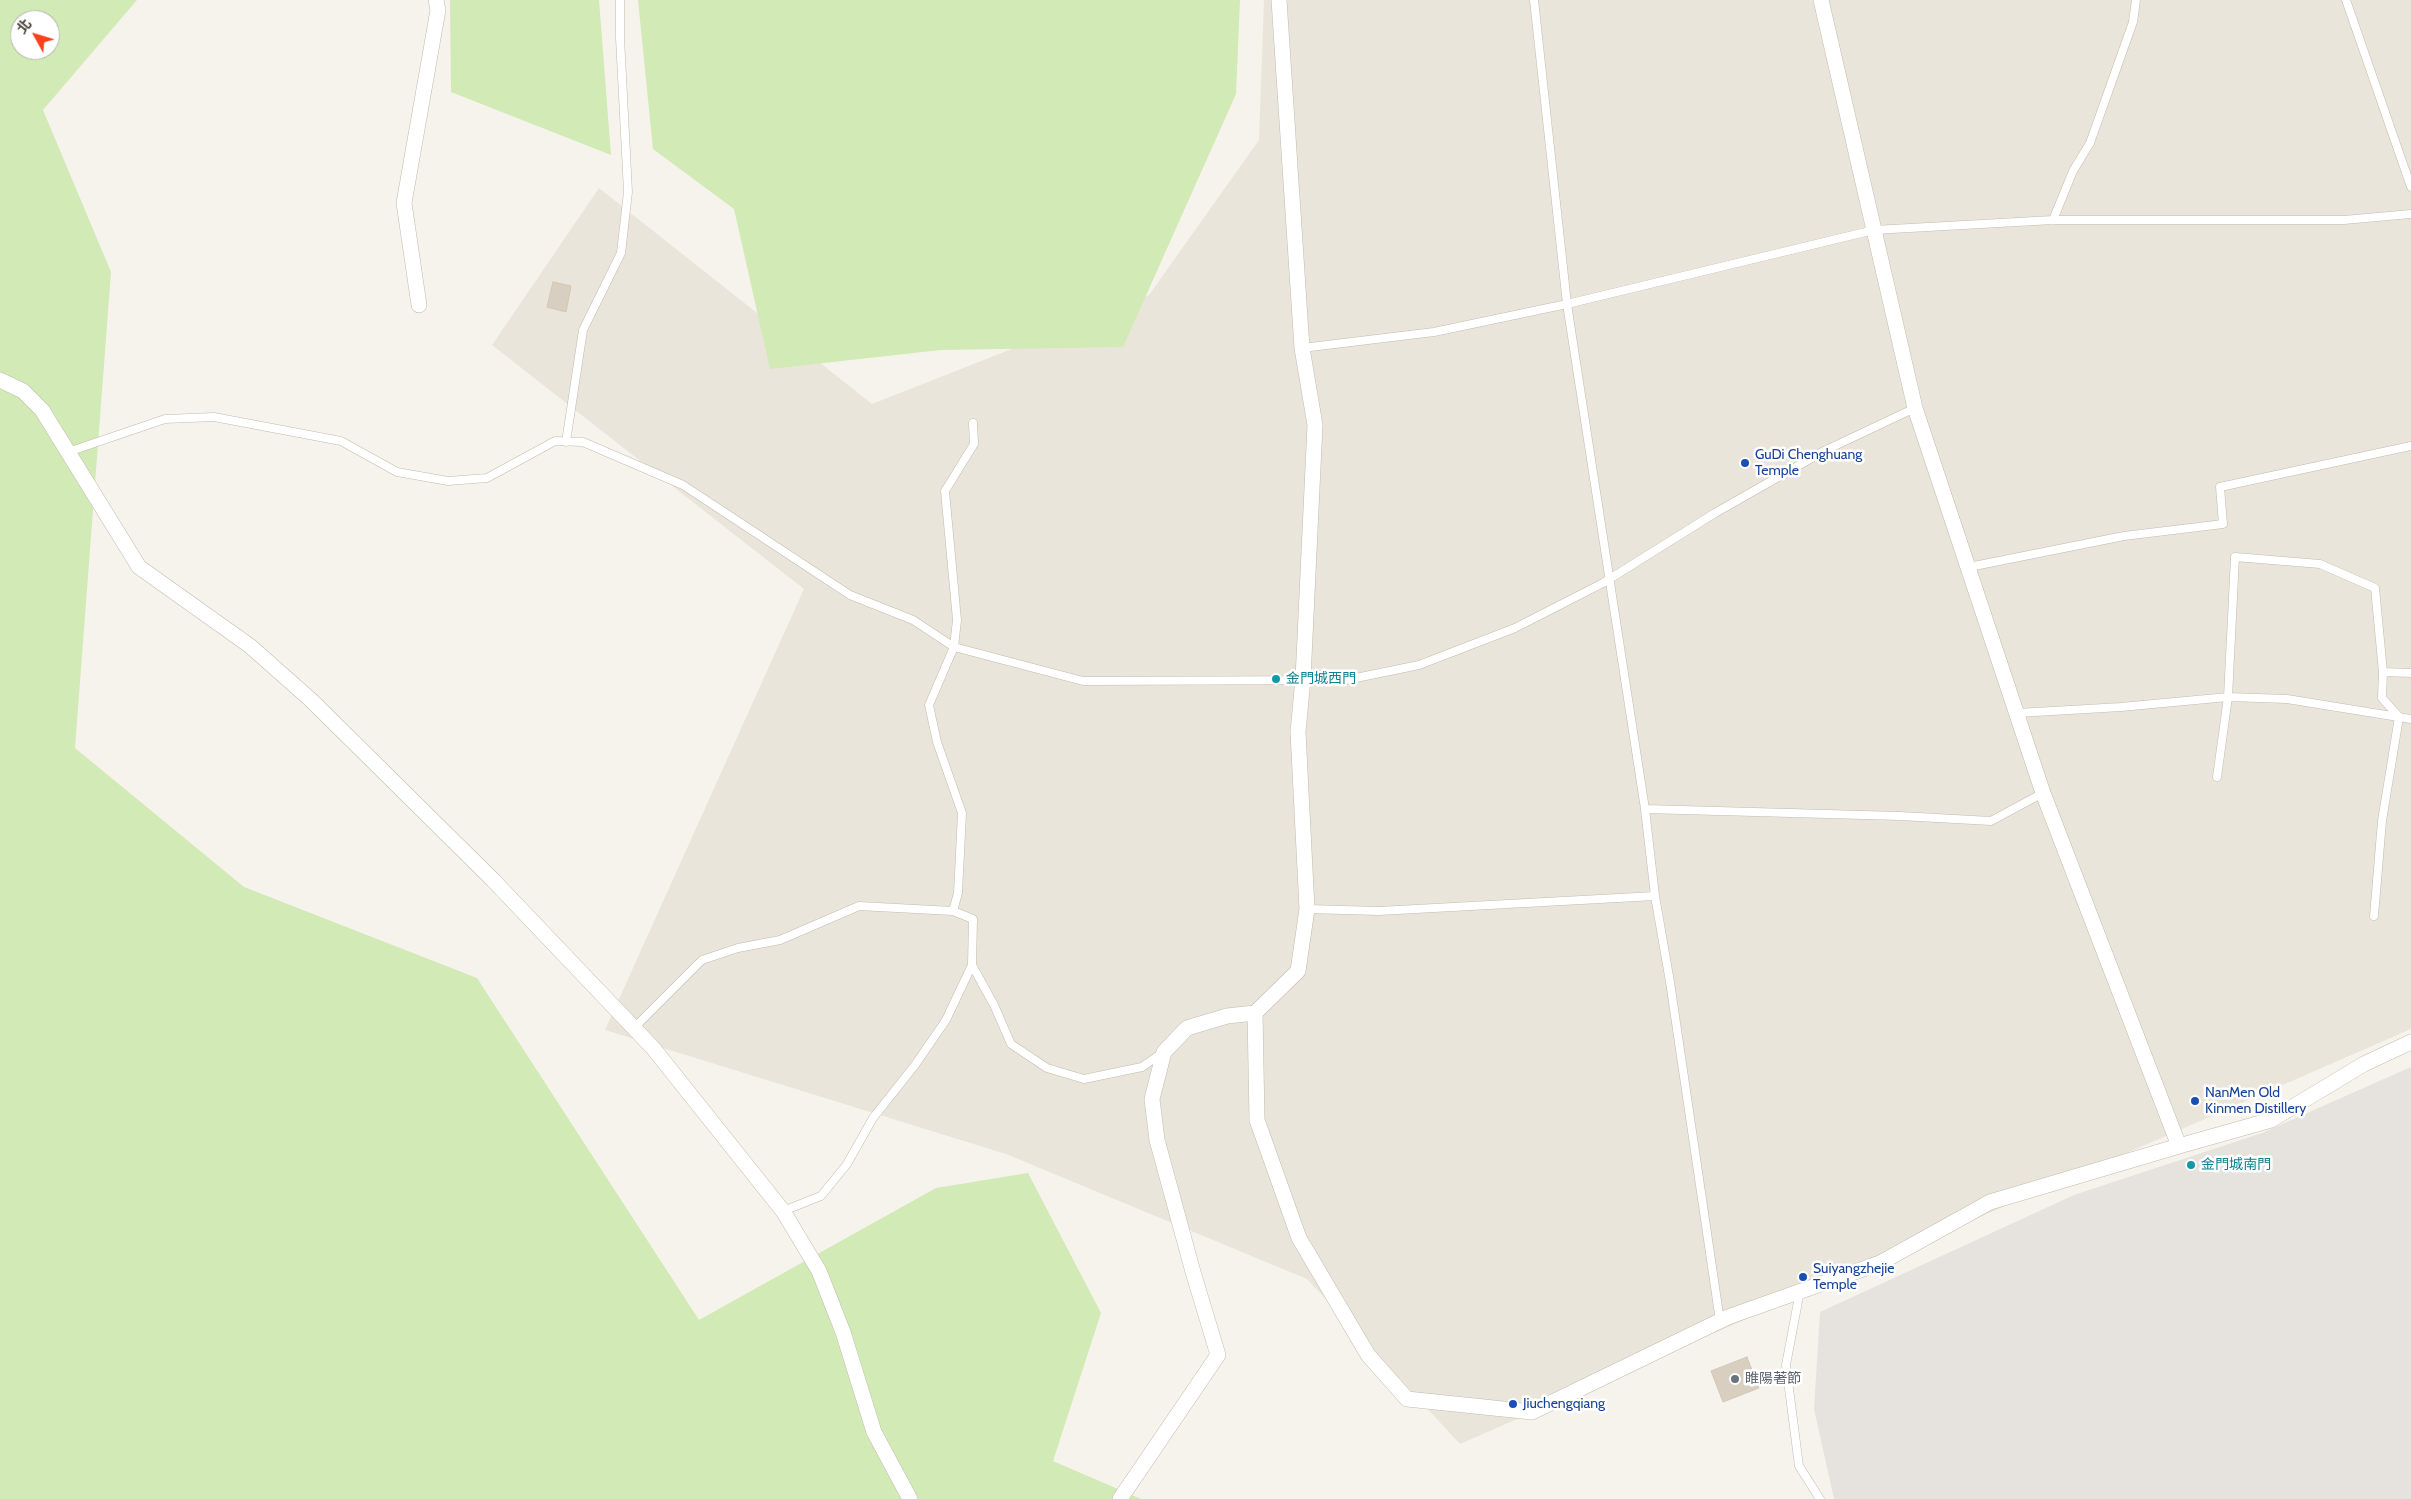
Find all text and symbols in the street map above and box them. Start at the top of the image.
north arrow [10,10,60,60]
text: 北 [13,15,36,37]
place label: GuDi Chenghuang Temple [1755,447,1862,480]
marker: GuDi Chenghuang Temple [1739,457,1751,469]
place label: 金門城西門 [1286,671,1356,687]
marker: 金門城西門 [1270,673,1282,685]
place label: NanMen Old Kinmen Distillery [2205,1085,2306,1118]
marker: NanMen Old Kinmen Distillery [2189,1095,2201,1107]
place label: 金門城南門 [2201,1157,2271,1173]
marker: 金門城南門 [2185,1159,2197,1171]
place label: Suiyangzhejie Temple [1813,1261,1894,1294]
marker: Suiyangzhejie Temple [1797,1271,1809,1283]
place label: 睢陽著節 [1745,1371,1801,1387]
marker: 睢陽著節 [1729,1373,1741,1385]
place label: Jiuchengqiang [1523,1396,1605,1412]
marker: Jiuchengqiang [1507,1398,1519,1410]

